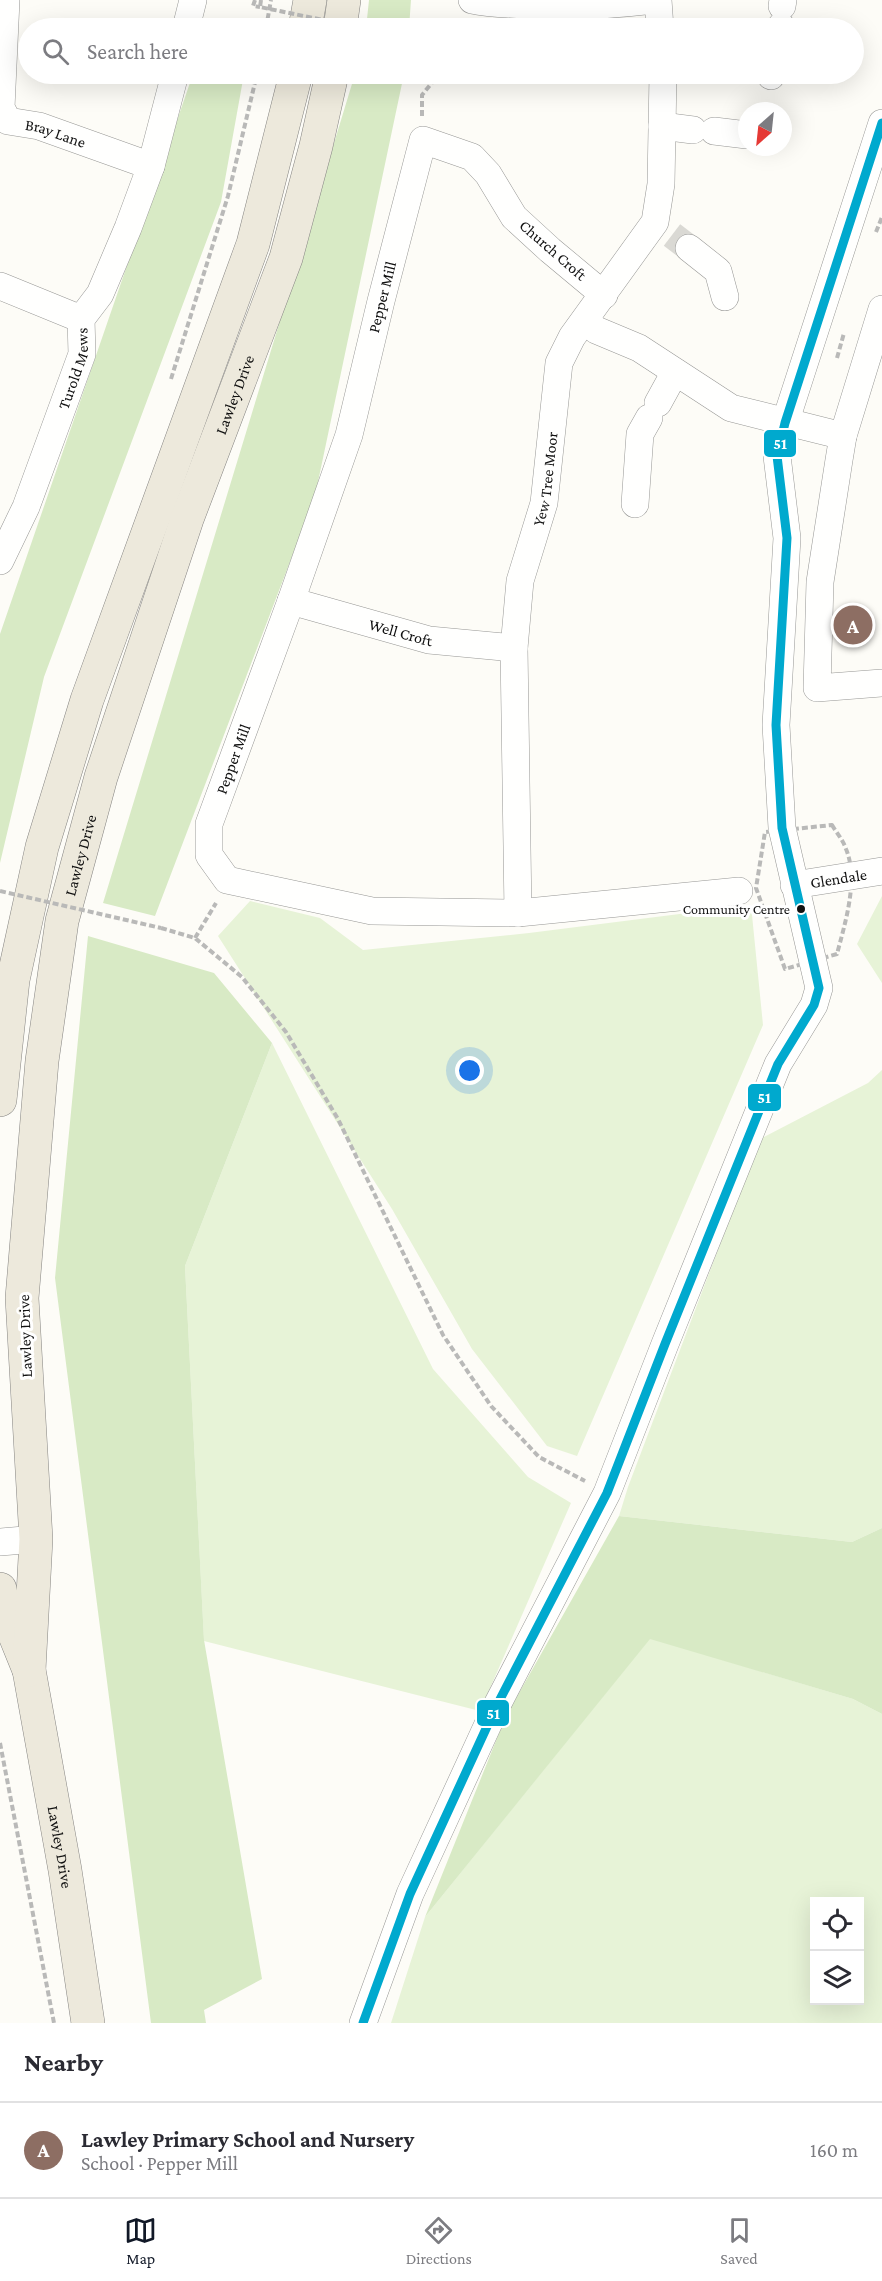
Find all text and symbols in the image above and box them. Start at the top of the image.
search box [18,18,864,84]
icon: search [39,35,72,68]
text: Search here [87,39,188,64]
north arrow [738,102,792,156]
street label: Bray Lane [24,115,88,151]
street label: Church Croft [516,216,590,284]
street label: Pepper Mill [365,259,400,335]
street label: Turold Mews [54,328,90,411]
street label: Lawley Drive [211,353,257,437]
line badge: 51 [763,429,797,458]
street label: Yew Tree Moor [529,431,560,528]
text: 51 [773,435,787,452]
pin: A [834,602,872,648]
street label: Well Croft [367,615,434,649]
street label: Pepper Mill [213,722,254,797]
street label: Lawley Drive [61,813,99,898]
street label: Glendale [809,865,868,891]
place label: Community Centre [683,901,790,917]
marker: Community Centre [795,903,807,915]
your location [455,1056,484,1085]
line badge: 51 [747,1083,782,1112]
text: 51 [757,1089,771,1106]
street label: Lawley Drive [15,1294,36,1378]
line badge: 51 [476,1699,510,1727]
text: 51 [486,1705,500,1722]
street label: Lawley Drive [45,1804,76,1889]
map controls [810,1897,864,2005]
button: locate [810,1897,864,1951]
button: layers [810,1951,864,2005]
text: Nearby [24,2048,103,2077]
text: Lawley Primary School and Nursery [81,2127,414,2152]
text: A [38,2139,49,2161]
text: 160 m [810,2139,858,2161]
text: School · Pepper Mill [81,2152,238,2174]
tab: Map [124,2214,157,2267]
tab: Directions [406,2214,472,2267]
tab: Saved [720,2214,758,2267]

